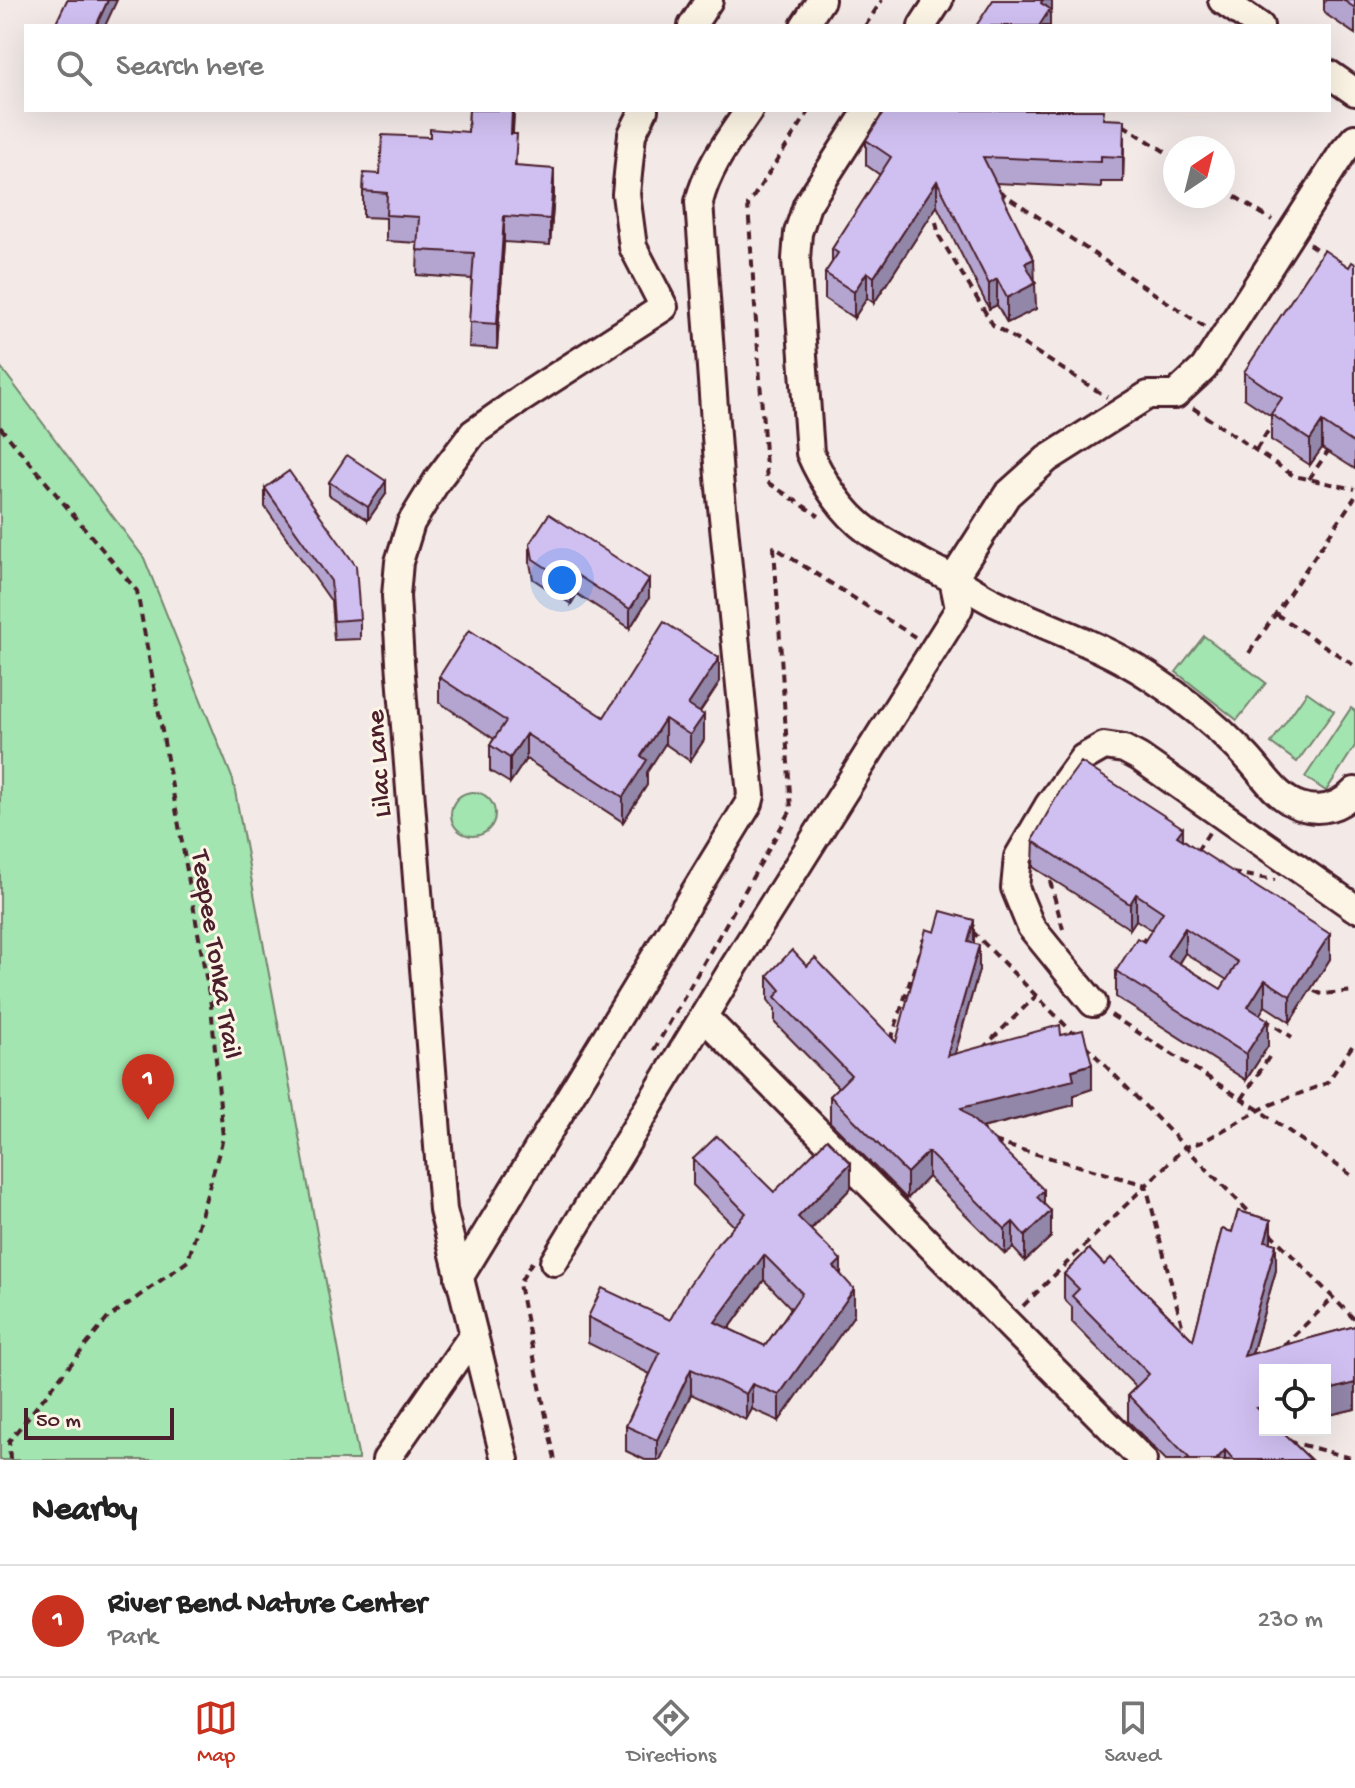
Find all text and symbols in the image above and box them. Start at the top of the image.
search box [24,24,1331,112]
icon: search [52,46,96,90]
text: Search here [116,51,264,86]
north arrow [1163,136,1235,208]
your location [542,560,582,600]
street label: Lilac Lane [360,708,401,819]
street label: Teepee Tonka Trail [181,846,247,1061]
pin: 1 [122,1054,174,1120]
map controls [1259,1364,1331,1436]
button: locate [1259,1364,1331,1436]
scale bar [24,1404,174,1440]
text: 50 m [36,1409,81,1435]
text: Nearby [32,1492,137,1532]
text: River Bend Nature Center [108,1588,427,1623]
text: 1 [53,1606,63,1637]
text: 230 m [1257,1606,1323,1637]
text: Park [108,1623,158,1654]
tab: Map [194,1696,238,1770]
tab: Directions [627,1696,716,1770]
tab: Saved [1104,1696,1161,1770]

